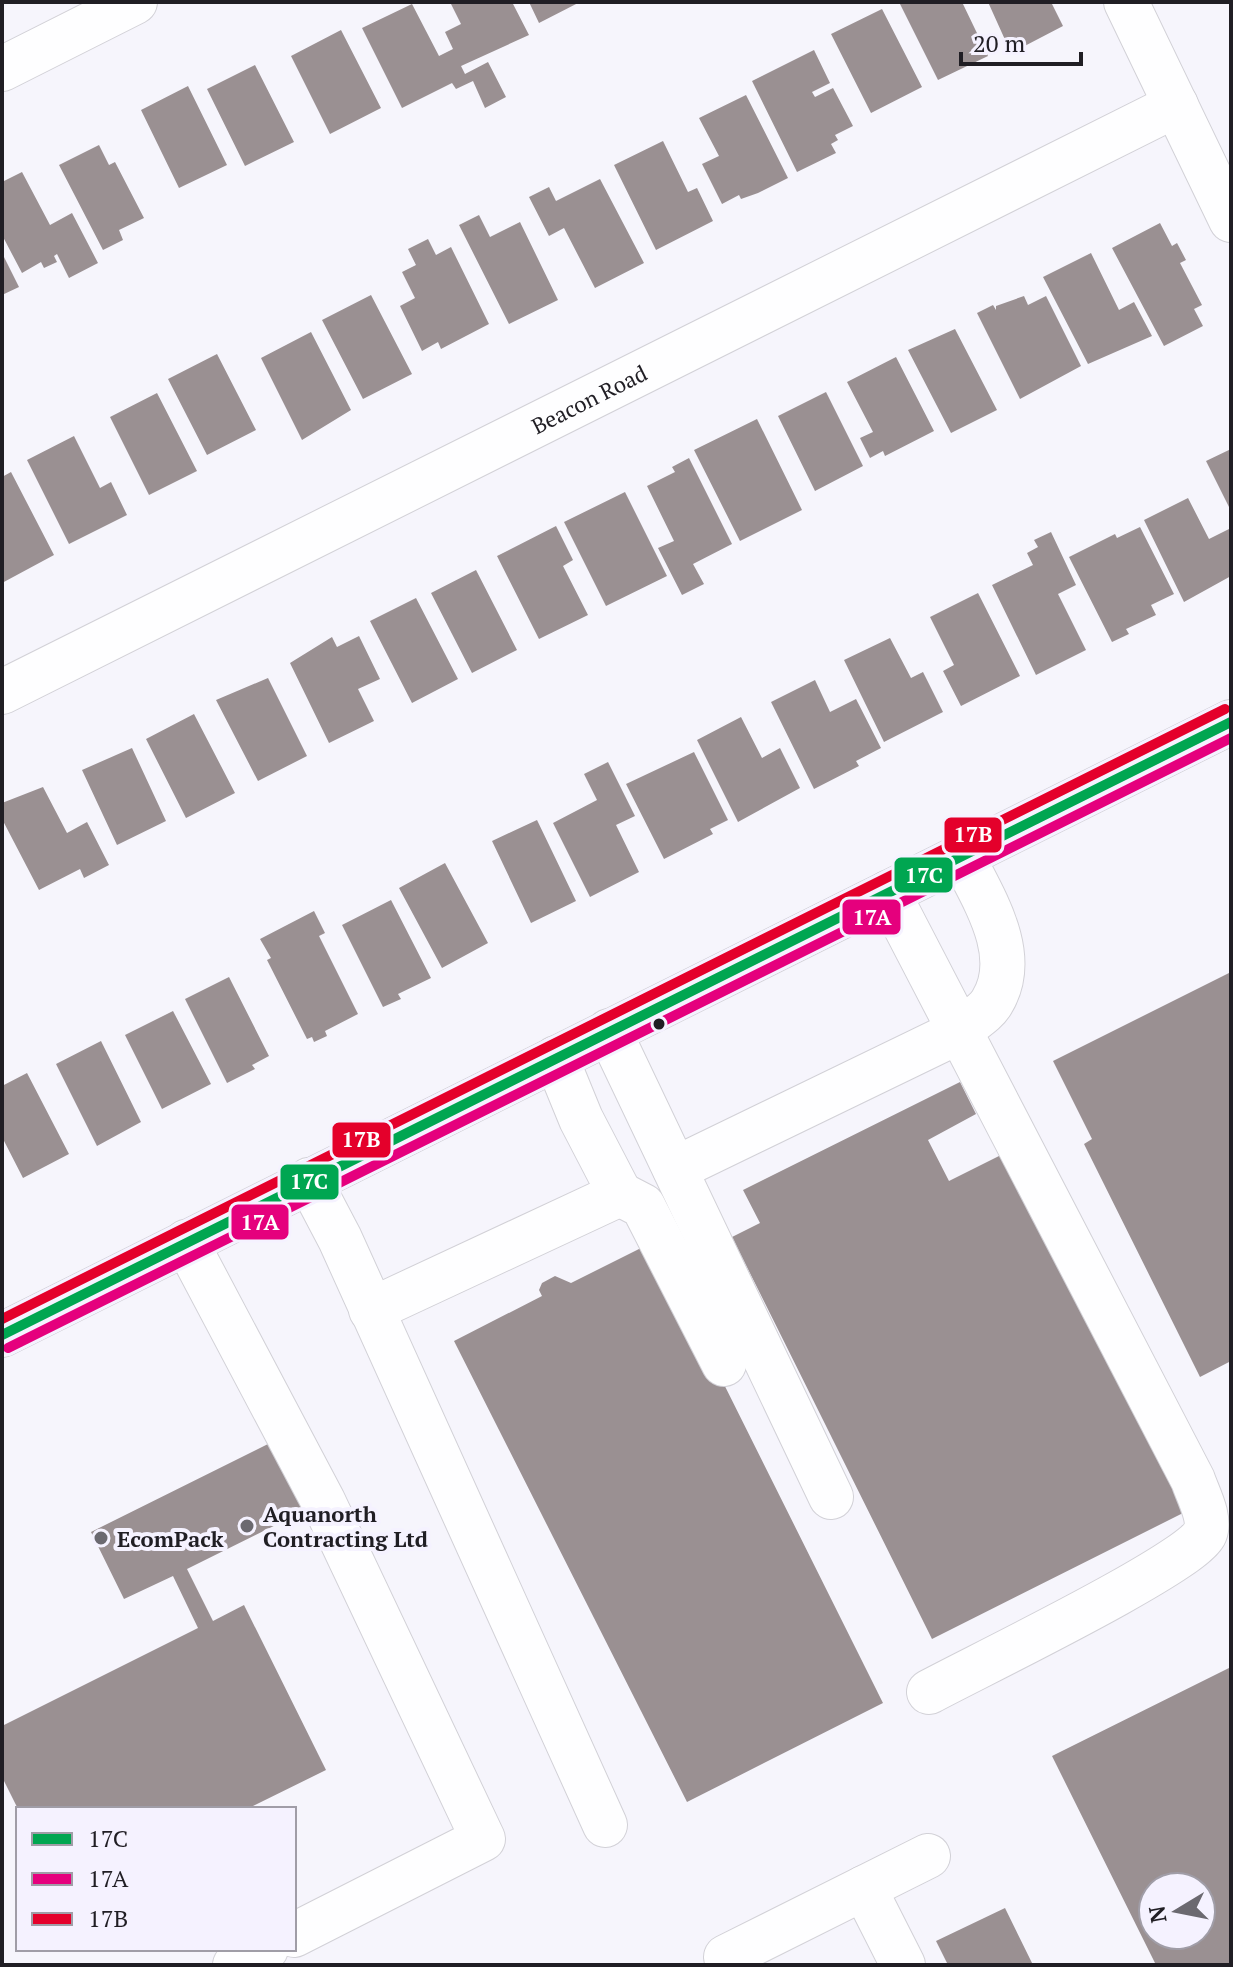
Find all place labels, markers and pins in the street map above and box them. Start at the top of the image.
unlabelled marker [651,1016,667,1032]
place label: Aquanorth Contracting Ltd [263,1499,428,1553]
marker: Aquanorth Contracting Ltd [238,1517,256,1535]
place label: EcomPack [117,1524,224,1553]
marker: EcomPack [92,1529,110,1547]

